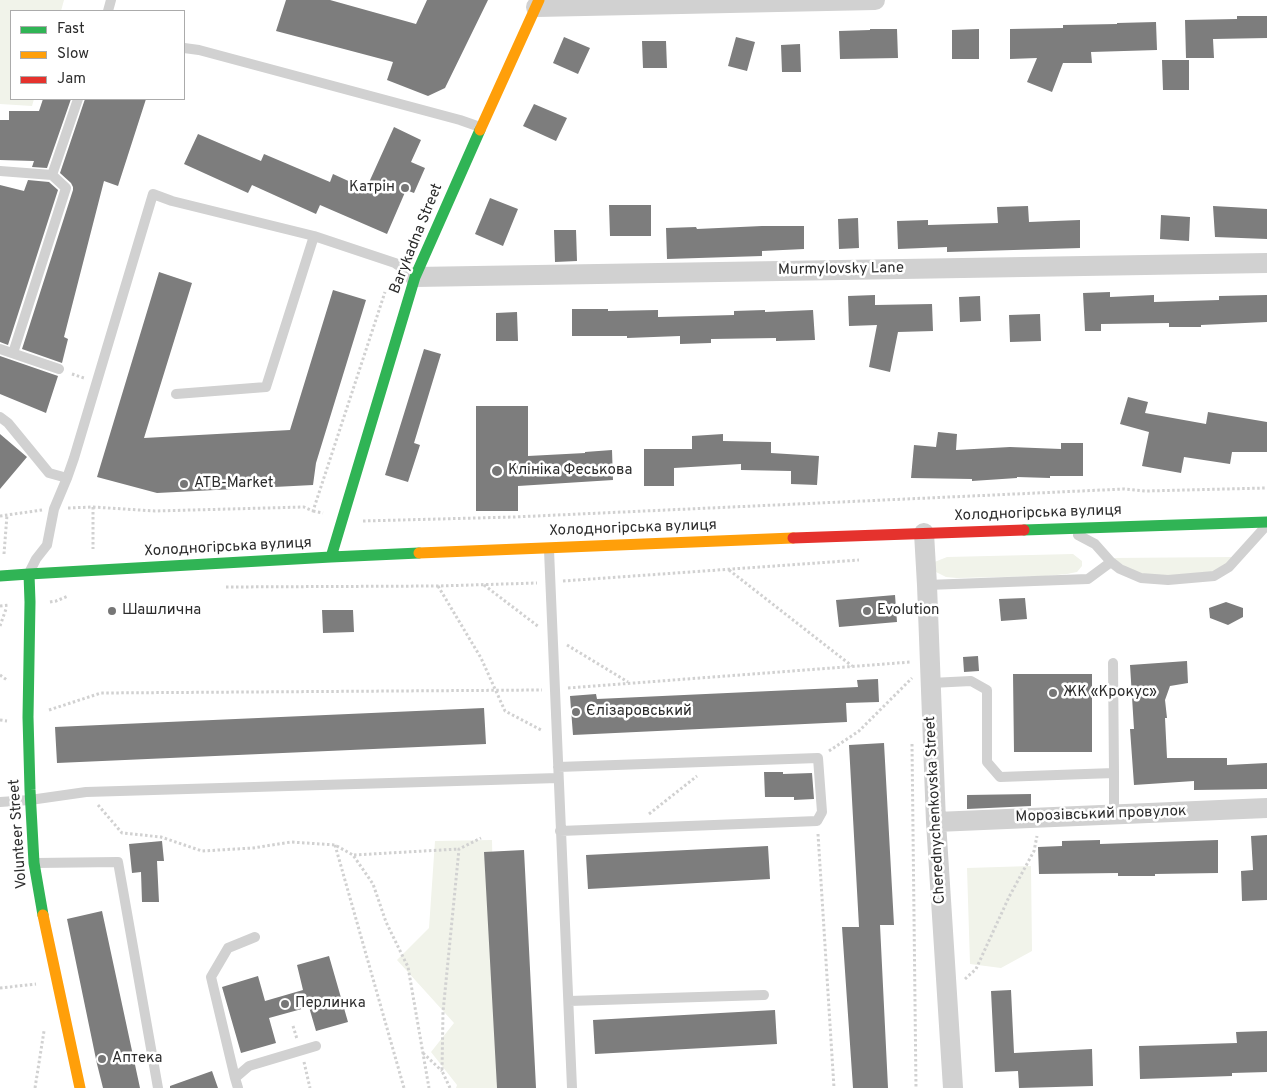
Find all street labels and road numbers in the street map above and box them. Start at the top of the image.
street label: Barykadna Street [387,181,447,297]
street label: Murmylovsky Lane [778,260,904,280]
street label: Холодногірська вулиця [954,502,1122,526]
street label: Холодногірська вулиця [549,517,717,541]
street label: Холодногірська вулиця [144,535,312,561]
street label: Cherednychenkovska Street [922,715,950,905]
street label: Volunteer Street [6,778,32,890]
street label: Морозівський провулок [1015,803,1187,827]

